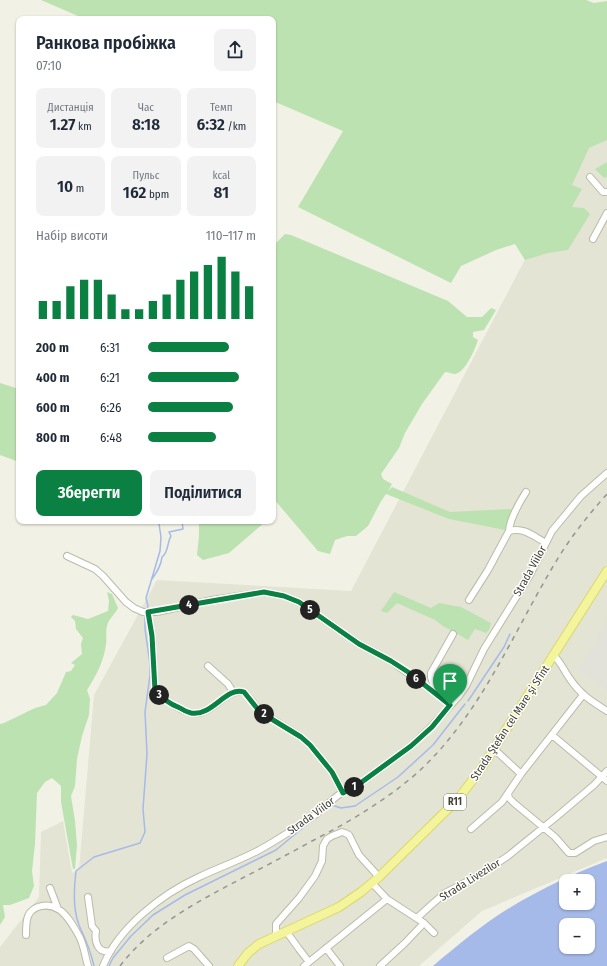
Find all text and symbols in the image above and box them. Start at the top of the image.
button: share [214,29,256,71]
text: Ранкова пробіжка [36,32,176,54]
text: 07:10 [36,58,62,73]
text: Дистанція [48,101,94,114]
text: Час [138,101,154,114]
text: Темп [210,101,233,114]
text: 1.27 [50,114,75,135]
text: 8:18 [132,114,160,135]
text: 6:32 [196,114,225,135]
text: km [75,120,92,133]
text: /km [225,120,246,133]
text: Пульс [133,169,159,182]
text: kcal [212,169,230,182]
text: 10 [57,176,73,197]
text: m [73,182,84,195]
text: 162 [123,182,146,203]
text: 81 [214,182,229,203]
text: bpm [146,188,169,201]
text: Набір висоти [36,228,108,243]
text: 110–117 m [206,228,256,243]
text: 200 m [36,340,69,355]
text: 6:31 [100,340,120,355]
text: 400 m [36,370,70,385]
text: 6:21 [100,370,120,385]
text: 600 m [36,400,70,415]
text: 6:26 [100,400,121,415]
text: 800 m [36,430,70,445]
text: 6:48 [100,430,122,445]
button: Зберегти [36,470,142,516]
button: Поділитися [150,470,256,516]
street label: Strada Viilor [511,543,549,598]
pin: 4 [179,595,199,615]
text: 4 [186,598,192,611]
pin: 5 [300,600,320,620]
text: 5 [307,603,313,616]
street label: Strada Ştefan cel Mare şi Sfînt [468,663,552,783]
pin [433,664,467,705]
pin: 6 [406,669,426,689]
icon: arrive [439,670,461,692]
text: 6 [413,672,419,685]
pin: 3 [149,685,169,705]
text: 3 [156,688,162,701]
pin: 2 [254,704,274,724]
text: 2 [261,707,267,720]
pin: 1 [344,777,364,797]
text: 1 [352,780,356,793]
street label: Strada Viilor [285,794,337,838]
road number: R11 [444,794,466,810]
street label: Strada Livezilor [437,856,503,904]
map controls [559,874,595,954]
button: + [559,874,595,910]
button: − [559,918,595,954]

